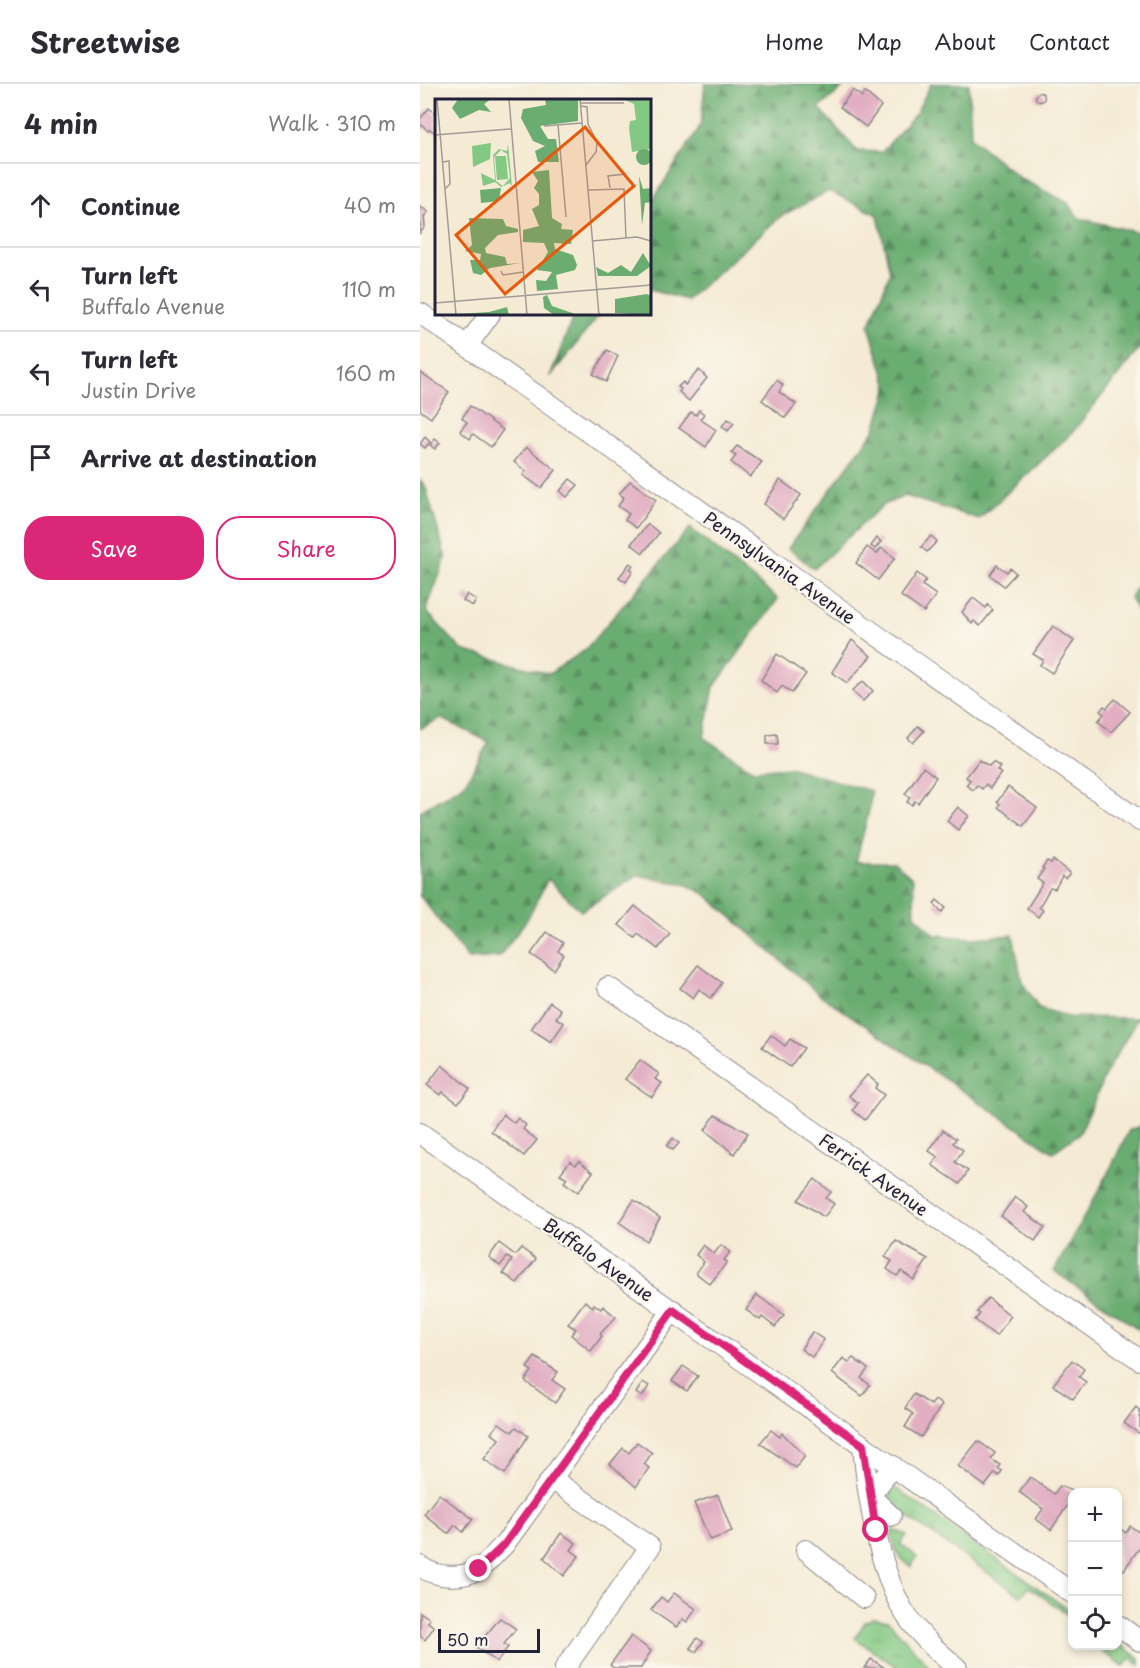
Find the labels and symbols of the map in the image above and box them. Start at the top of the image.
inset map [435,99,651,315]
street label: Pennsylvania Avenue [698,504,862,630]
street label: Ferrick Avenue [814,1126,934,1222]
street label: Buffalo Avenue [538,1211,660,1307]
route start [862,1516,888,1542]
route end [465,1555,491,1581]
scale bar [438,1626,540,1654]

